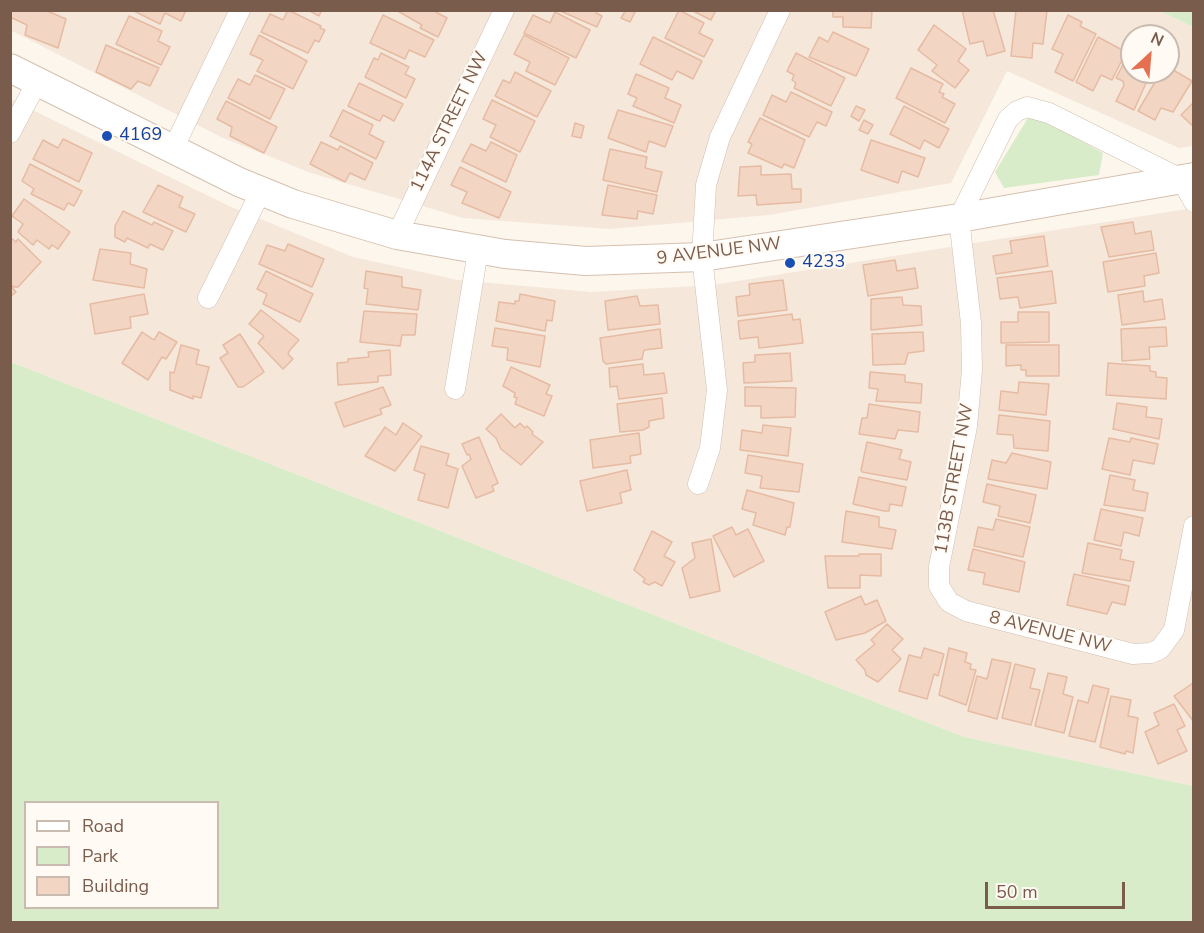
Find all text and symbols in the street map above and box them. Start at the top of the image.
north arrow [1120,24,1180,84]
text: N [1147,27,1167,52]
street label: 114A STREET NW [407,48,493,196]
place label: 4169 [119,125,162,147]
marker: 4169 [100,129,114,143]
street label: 9 AVENUE NW [656,234,782,270]
place label: 4233 [802,252,845,274]
marker: 4233 [783,256,797,270]
street label: 113B STREET NW [931,402,979,556]
street label: 8 AVENUE NW [987,607,1113,659]
legend [24,801,219,909]
text: Road [82,814,124,838]
text: Park [82,844,118,868]
scale bar [988,870,1128,908]
text: Building [82,874,149,898]
text: 50 m [996,880,1038,904]

